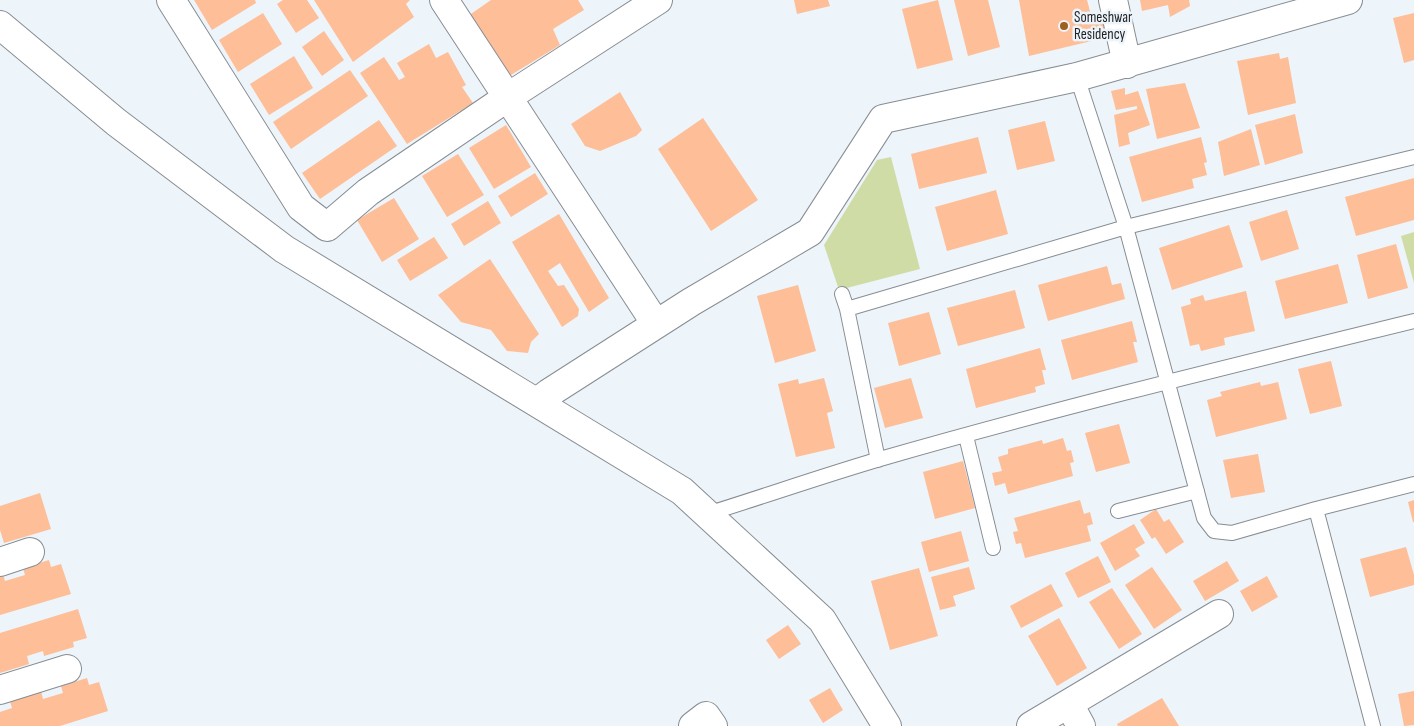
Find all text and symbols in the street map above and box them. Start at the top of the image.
place label: Someshwar Residency [1074,8,1133,44]
marker: Someshwar Residency [1058,20,1070,32]

